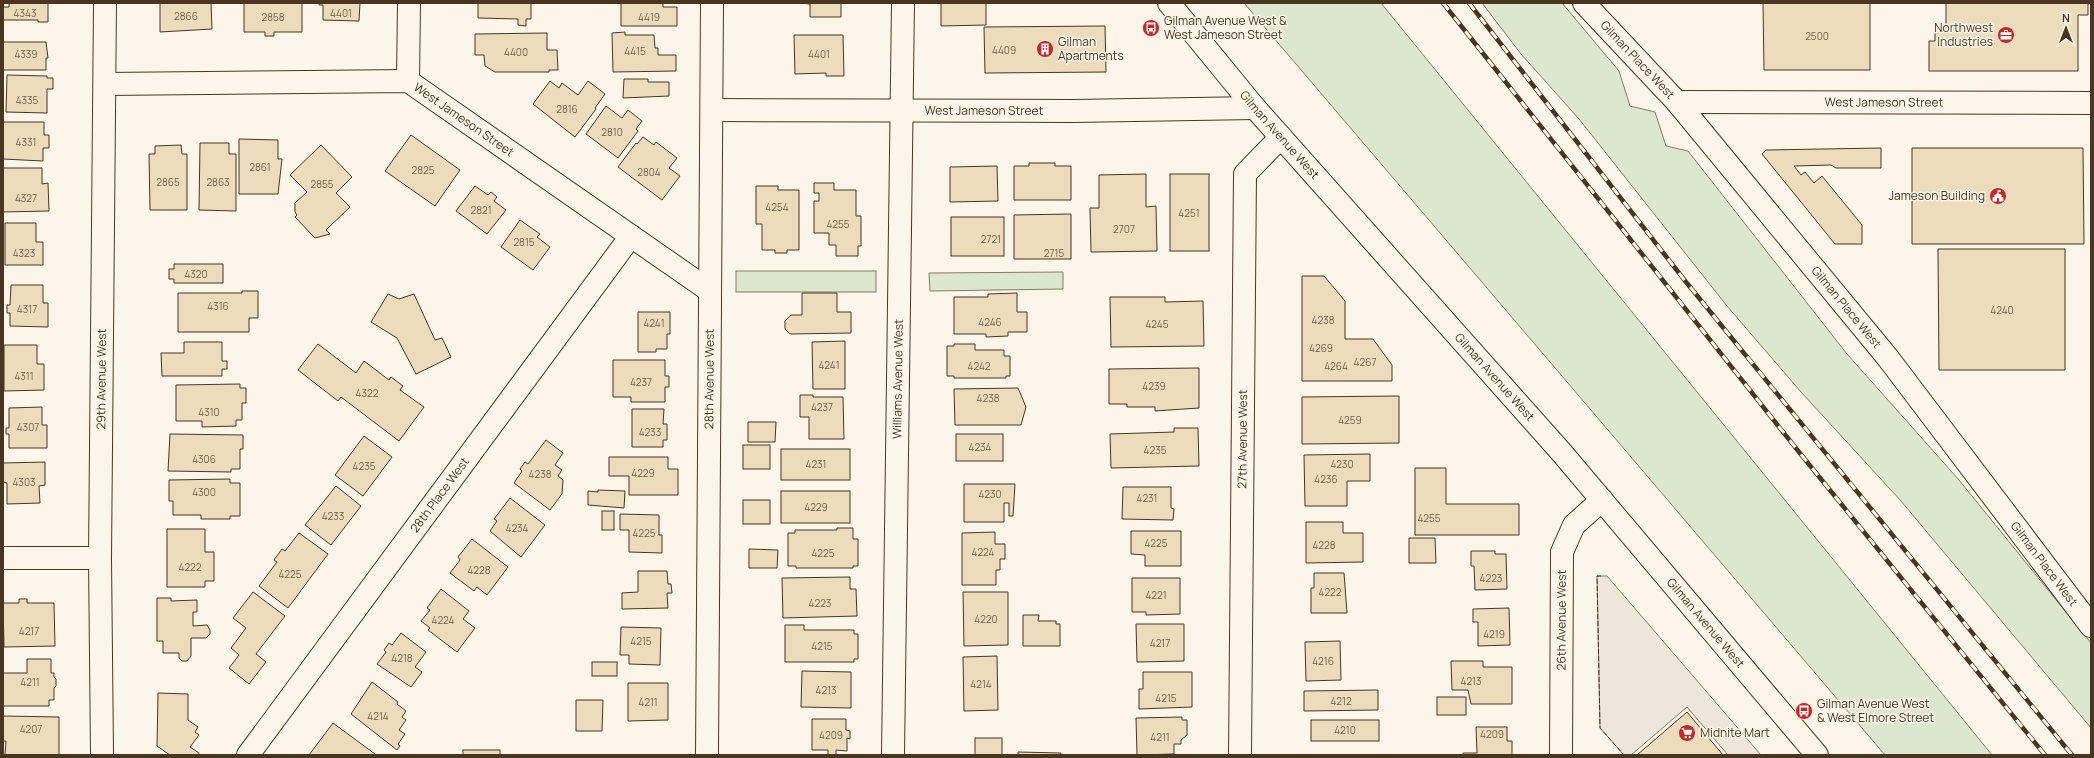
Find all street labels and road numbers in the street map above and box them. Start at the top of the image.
street label: Gilman Place West [1597,17,1679,103]
street label: West Jameson Street [411,79,518,160]
street label: Gilman Avenue West [1236,87,1323,183]
street label: West Jameson Street [1825,93,1944,111]
street label: West Jameson Street [925,102,1044,119]
street label: Gilman Place West [1808,262,1886,352]
street label: Williams Avenue West [888,319,907,439]
street label: 29th Avenue West [92,328,110,430]
street label: 28th Avenue West [700,329,718,429]
street label: Gilman Avenue West [1451,329,1539,425]
street label: 27th Avenue West [1233,389,1251,489]
street label: 28th Place West [406,454,473,536]
street label: Gilman Place West [2007,518,2082,610]
street label: 26th Avenue West [1552,569,1570,670]
street label: Gilman Avenue West [1663,574,1749,671]

